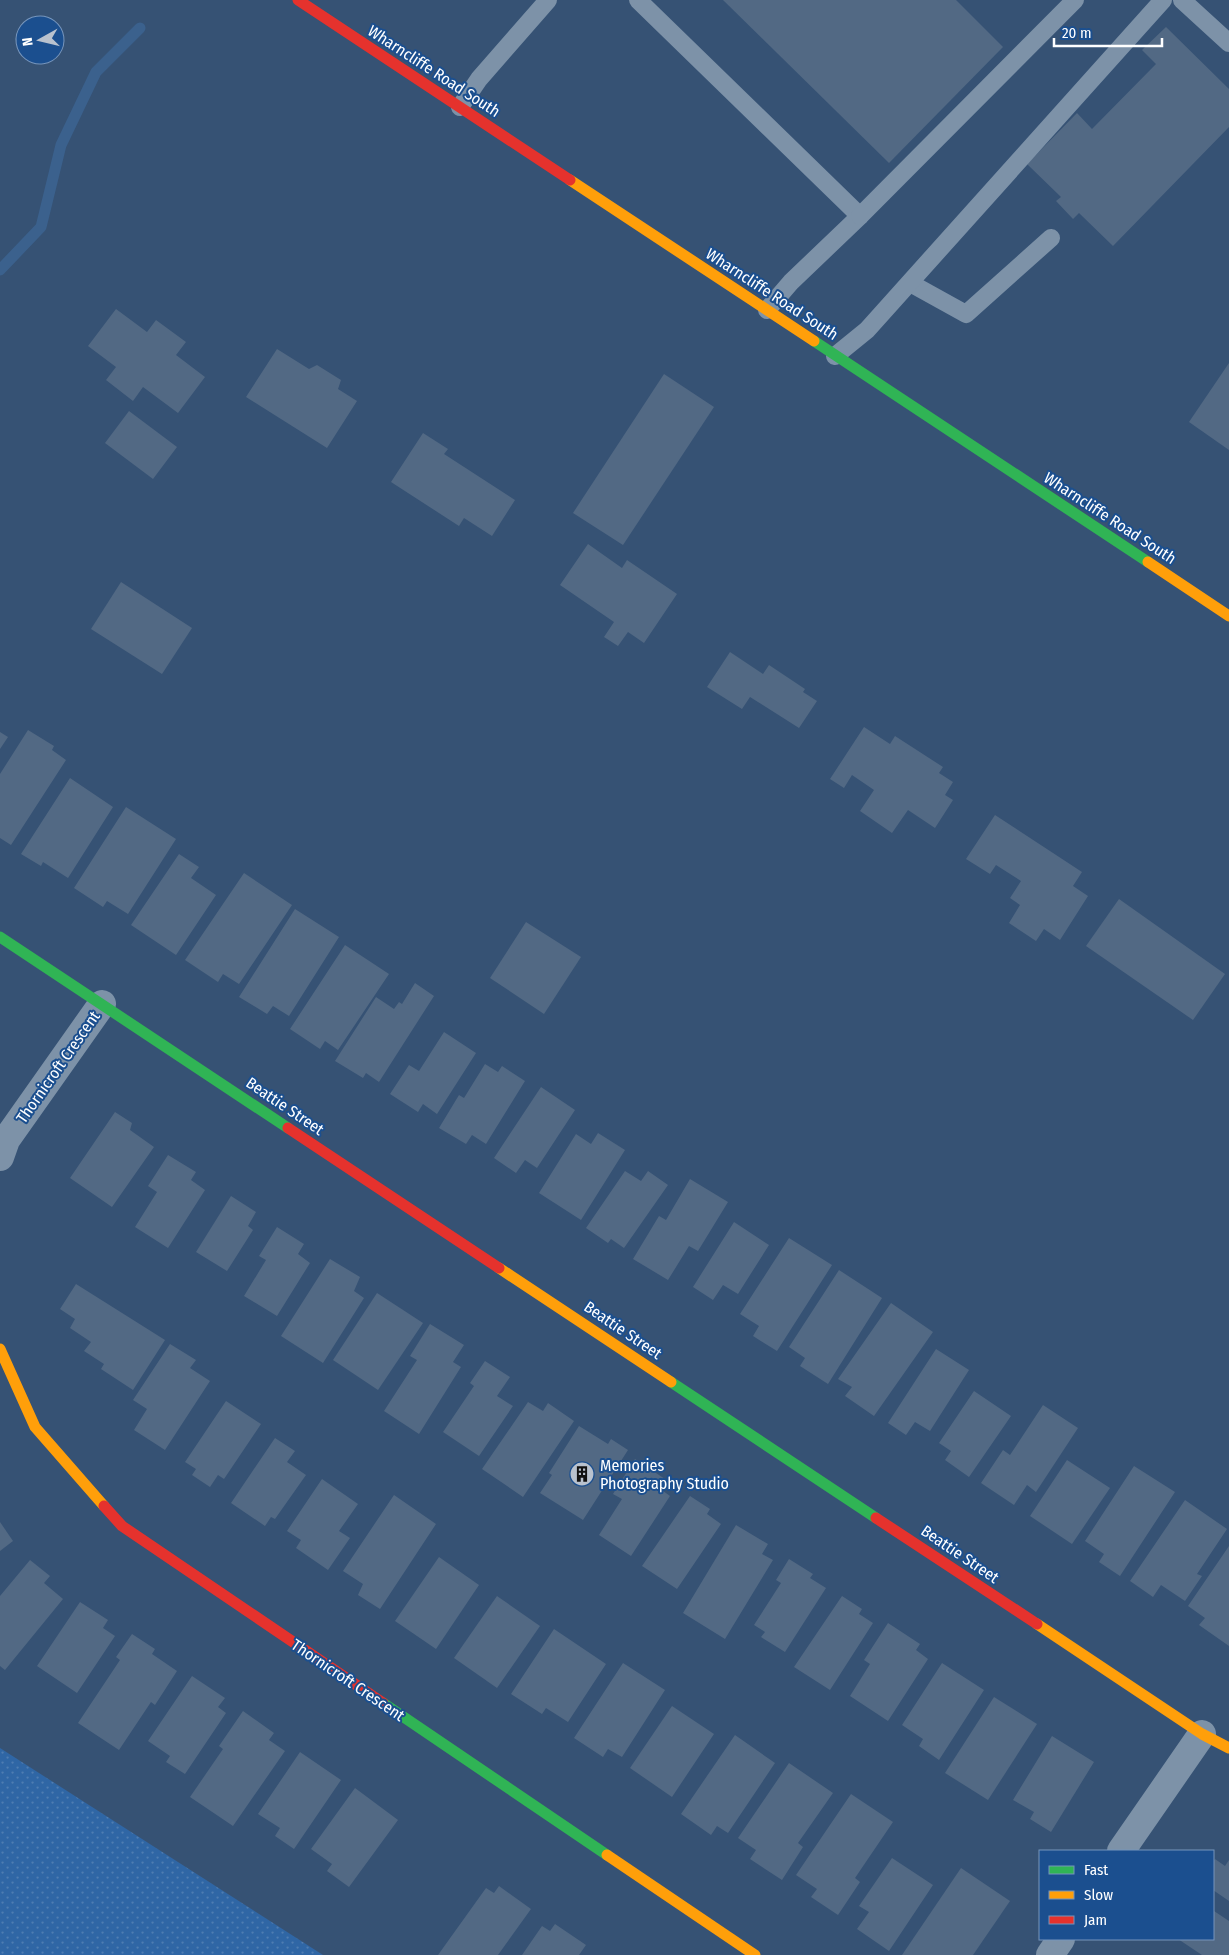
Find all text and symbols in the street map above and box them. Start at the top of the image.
north arrow [15,15,65,65]
scale bar [1054,15,1162,47]
street label: Wharncliffe Road South [364,21,504,121]
text: 20 m [1062,24,1092,42]
text: N [19,36,37,47]
street label: Wharncliffe Road South [702,244,842,344]
street label: Wharncliffe Road South [1040,468,1180,568]
street label: Thornicroft Crescent [12,1007,104,1127]
street label: Beattie Street [242,1073,328,1139]
street label: Beattie Street [580,1297,666,1363]
place label: Memories Photography Studio [600,1456,729,1493]
building icon: Memories Photography Studio [569,1461,595,1487]
street label: Beattie Street [917,1521,1003,1587]
street label: Thornicroft Crescent [288,1635,409,1725]
legend [1039,1850,1214,1940]
text: Fast [1084,1861,1108,1879]
text: Slow [1084,1886,1113,1904]
text: Jam [1084,1911,1107,1929]

